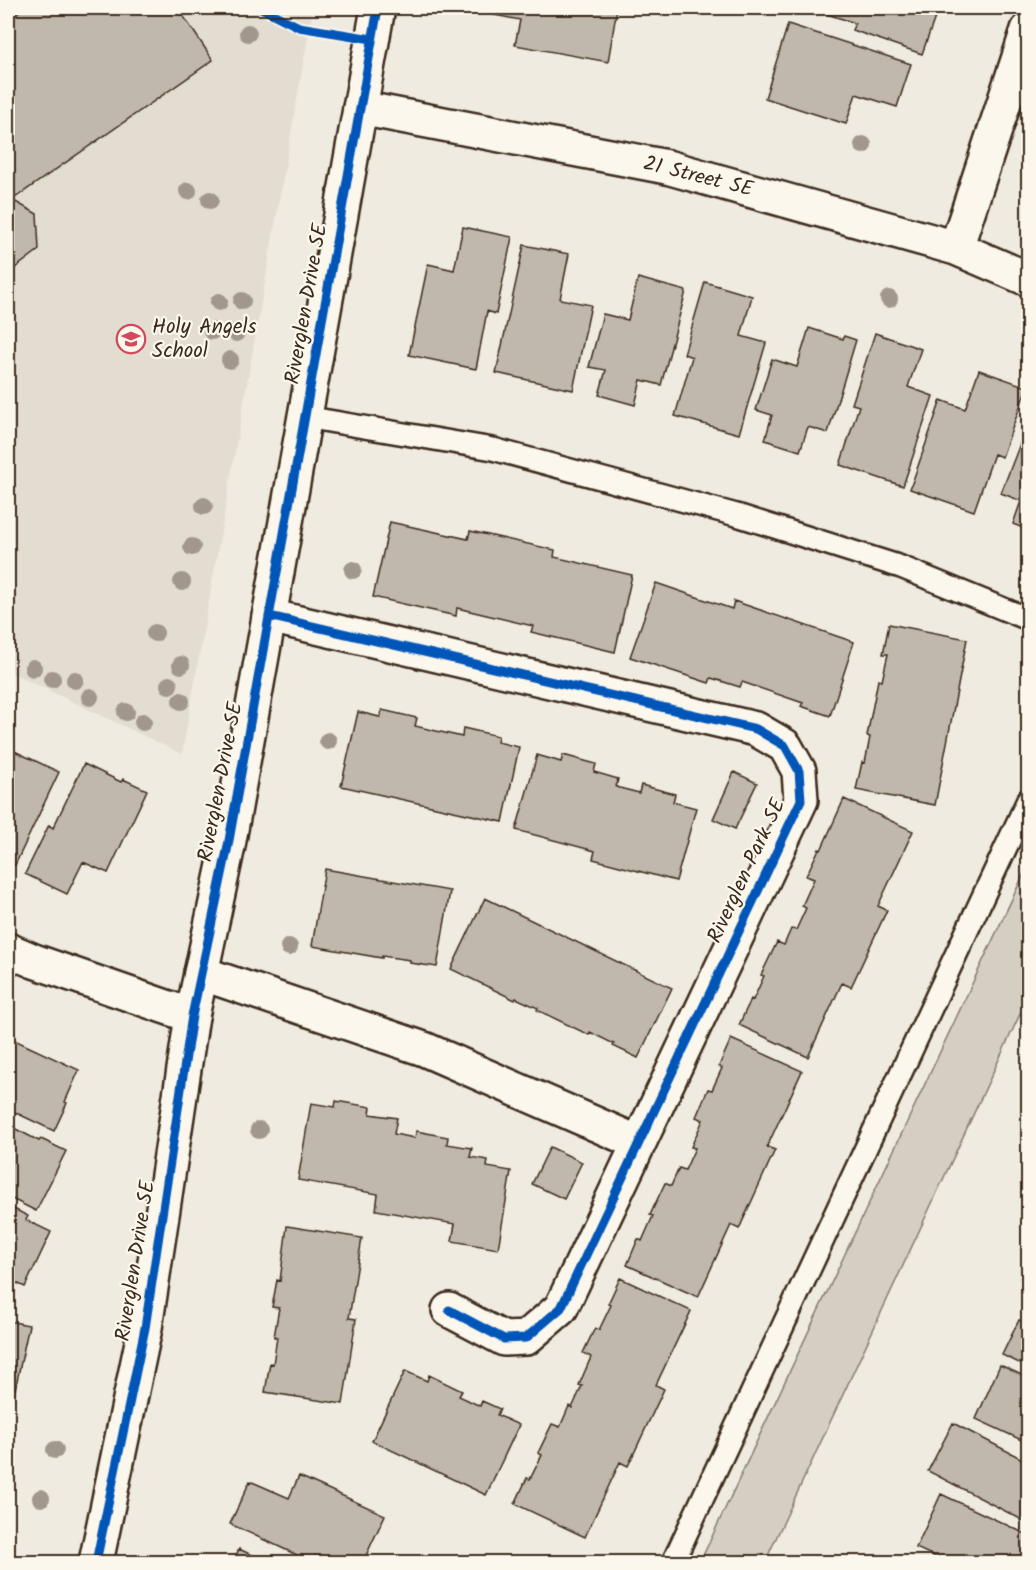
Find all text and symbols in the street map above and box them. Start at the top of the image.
street label: 21 Street SE [640,147,757,207]
street label: Riverglen Drive SE [277,220,337,387]
place label: Holy Angels School [152,311,257,368]
school or university icon: Holy Angels School [115,323,147,355]
street label: Riverglen Drive SE [189,698,253,865]
street label: Riverglen Park SE [699,792,795,949]
street label: Riverglen Drive SE [107,1178,165,1344]

